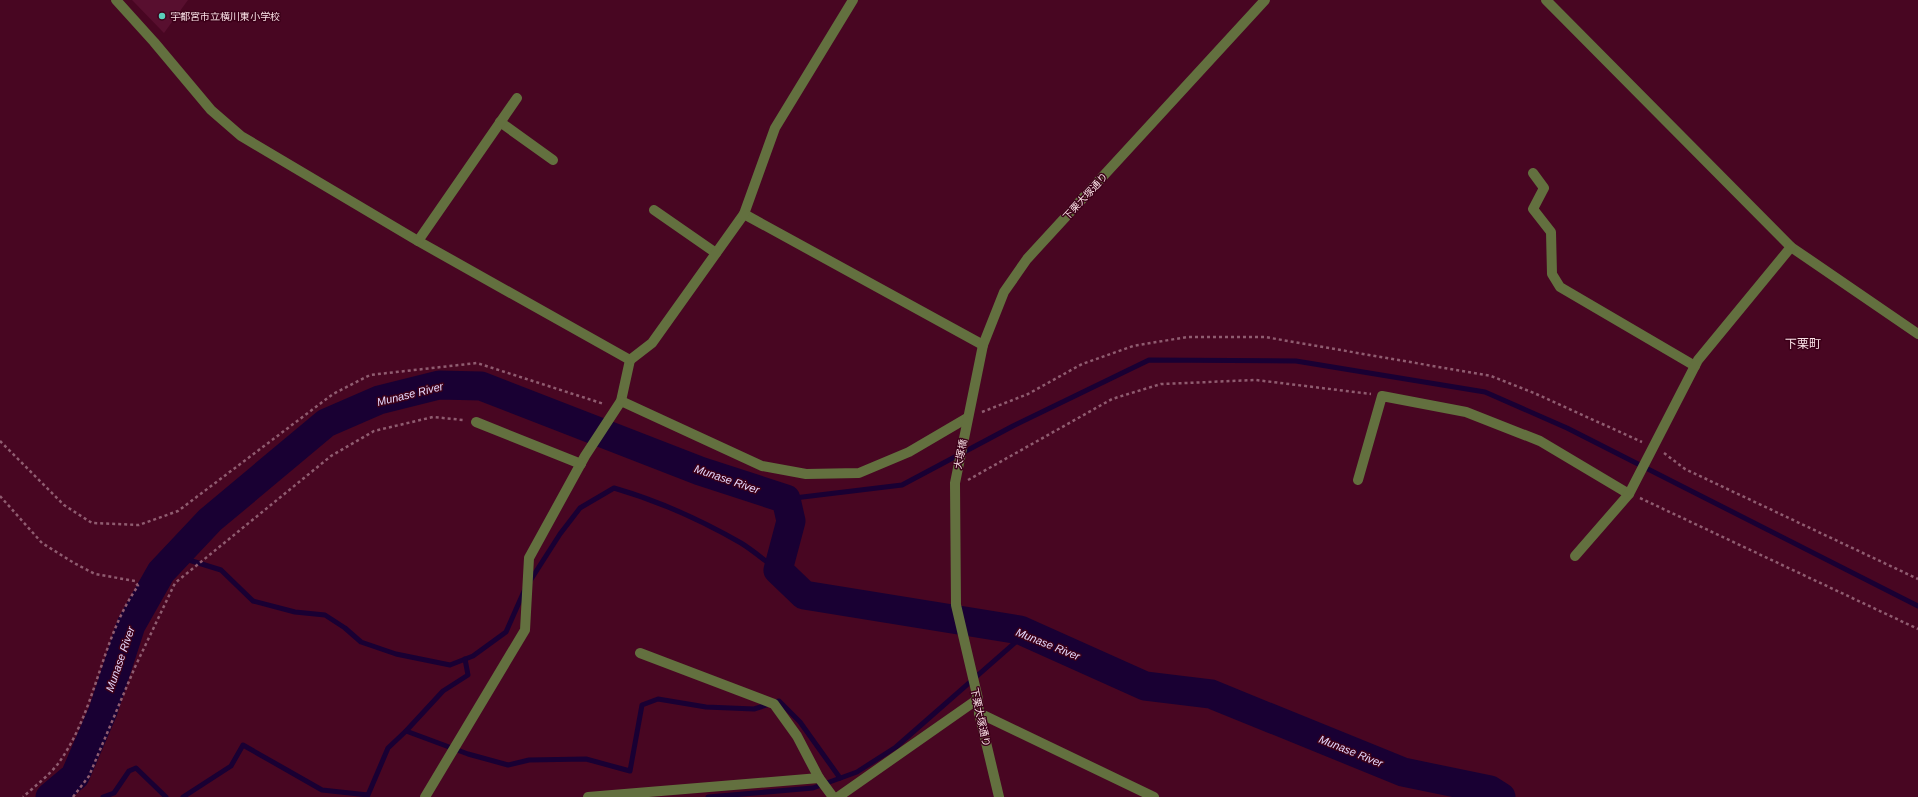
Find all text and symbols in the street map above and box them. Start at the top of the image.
marker: 宇都宮市立横川東小学校 [157,11,167,21]
place label: 宇都宮市立横川東小学校 [170,11,280,22]
street label: 下栗大塚通り [1061,171,1110,222]
district label: 下栗町 [1785,337,1821,351]
water label: Munase River [376,380,446,408]
street label: 大塚橋 [952,438,969,470]
water label: Munase River [693,462,762,496]
water label: Munase River [103,624,137,693]
water label: Munase River [1014,626,1083,663]
street label: 下栗大塚通り [969,687,992,748]
water label: Munase River [1317,733,1386,770]

